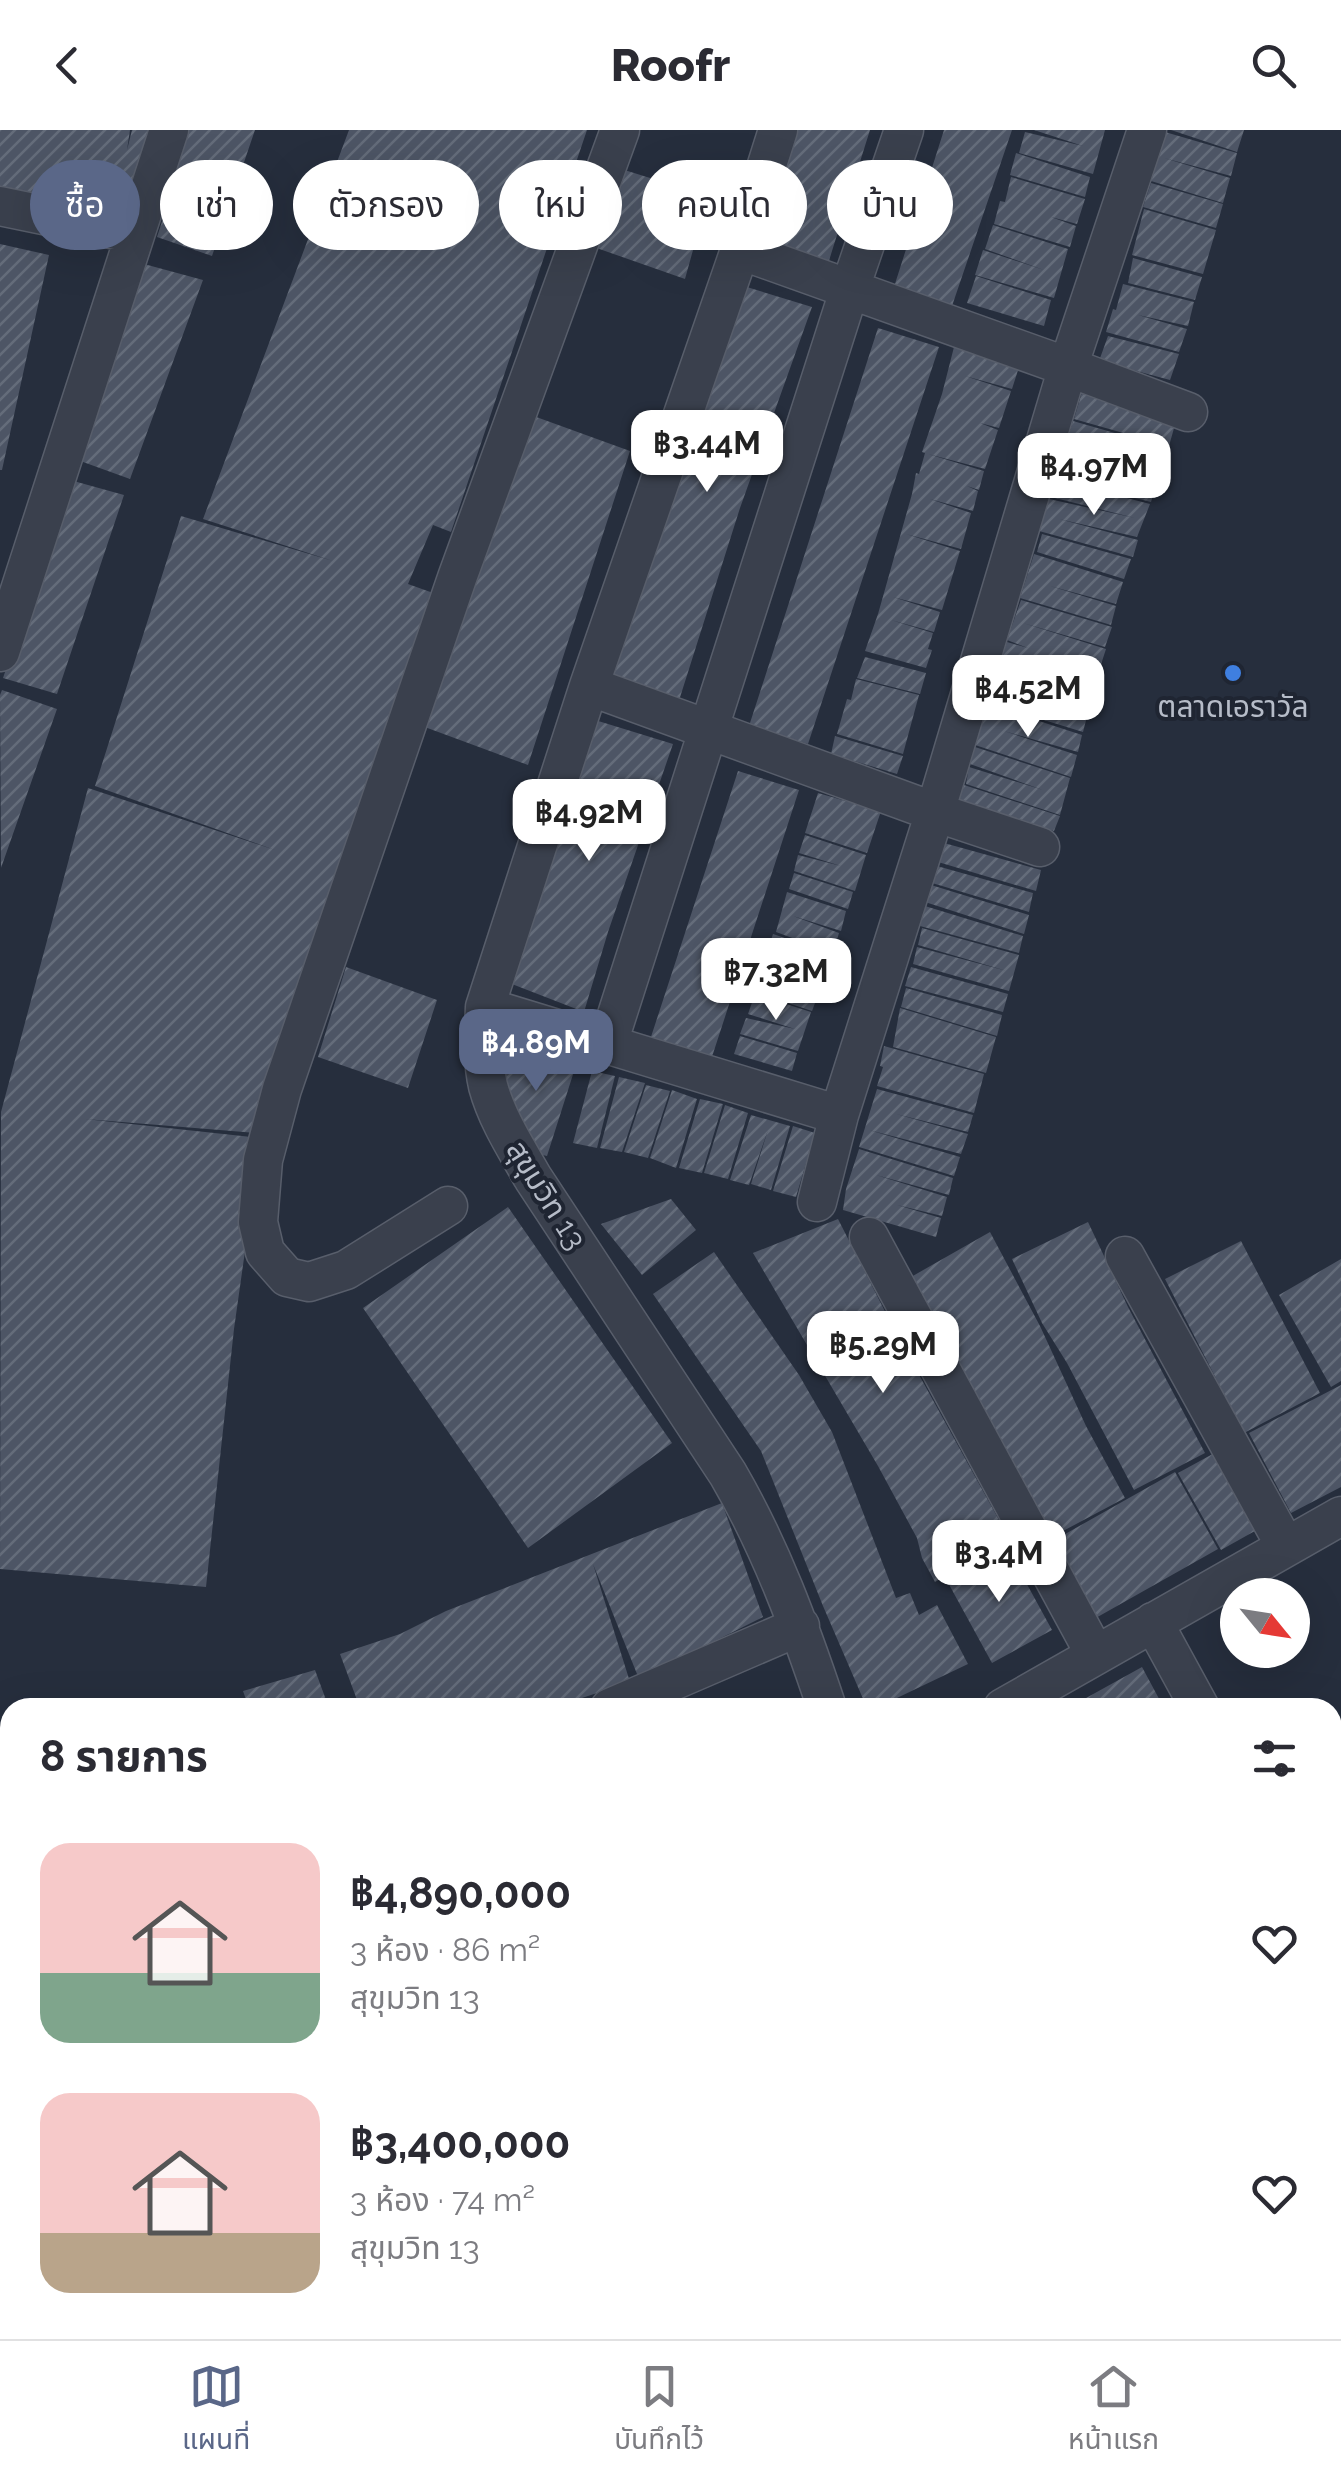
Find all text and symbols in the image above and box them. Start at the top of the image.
icon: back [40,38,95,93]
icon: search [1246,38,1301,93]
text: Roofr [611,39,730,92]
chip: ซื้อ [30,160,140,250]
chip: เช่า [160,160,273,250]
chip: ตัวกรอง [293,160,479,250]
chip: ใหม่ [499,160,622,250]
chip: คอนโด [642,160,807,250]
chip: บ้าน [827,160,953,250]
pin: ฿3.44M [626,410,788,495]
text: ฿3.44M [653,424,761,461]
pin: ฿4.97M [1013,433,1175,518]
text: ฿4.97M [1040,447,1148,484]
pin: ฿4.52M [947,655,1109,740]
marker: ตลาดเอราวัล [1222,662,1244,684]
text: ฿4.52M [974,669,1082,706]
place label: ตลาดเอราวัล [1157,689,1309,724]
pin: ฿4.92M [508,779,670,864]
text: ฿4.92M [535,793,643,830]
pin: ฿7.32M [695,938,857,1023]
text: ฿7.32M [723,952,829,989]
pin: ฿4.89M [455,1009,617,1094]
text: ฿4.89M [481,1023,591,1060]
street label: สุขุมวิท 13 [499,1134,593,1256]
pin: ฿5.29M [802,1311,964,1396]
text: ฿5.29M [829,1325,937,1362]
pin: ฿3.4M [929,1520,1069,1605]
text: ฿3.4M [954,1534,1044,1571]
north arrow [1220,1578,1310,1668]
map controls [1220,1578,1310,1668]
icon: filters [1247,1731,1302,1786]
text: 8 รายการ [40,1732,208,1781]
text: ฿4,890,000 [350,1869,571,1918]
icon: home [120,1883,240,2003]
icon: heart [1247,1916,1302,1971]
text: 3 ห้อง · 86 m² [350,1931,540,1968]
text: สุขุมวิท 13 [350,1979,480,2016]
text: ฿3,400,000 [350,2119,570,2168]
icon: home [120,2133,240,2253]
icon: heart [1247,2166,1302,2221]
text: 3 ห้อง · 74 m² [350,2181,535,2218]
text: สุขุมวิท 13 [350,2229,480,2266]
tab: แผนที่ [182,2359,250,2462]
tab: บันทึกไว้ [614,2359,704,2462]
tab: หน้าแรก [1068,2359,1159,2462]

